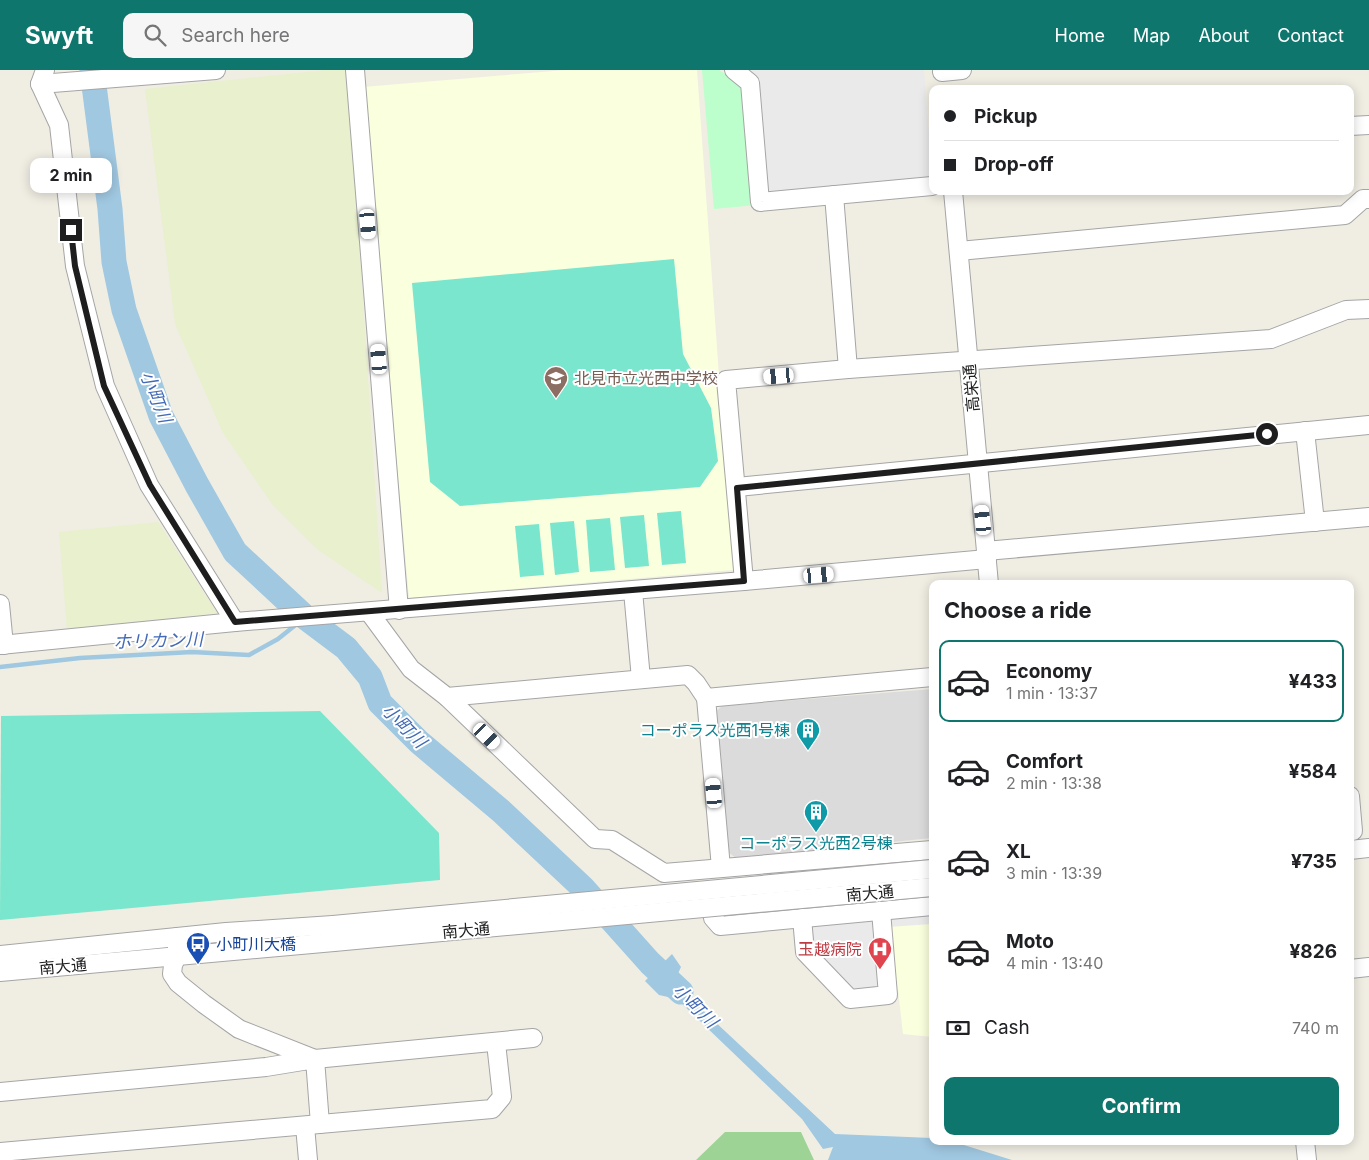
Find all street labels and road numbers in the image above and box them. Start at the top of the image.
street label: 高栄通 [959,363,983,413]
street label: 南大通 [845,881,895,905]
street label: 南大通 [441,918,491,942]
street label: 南大通 [38,954,88,978]

